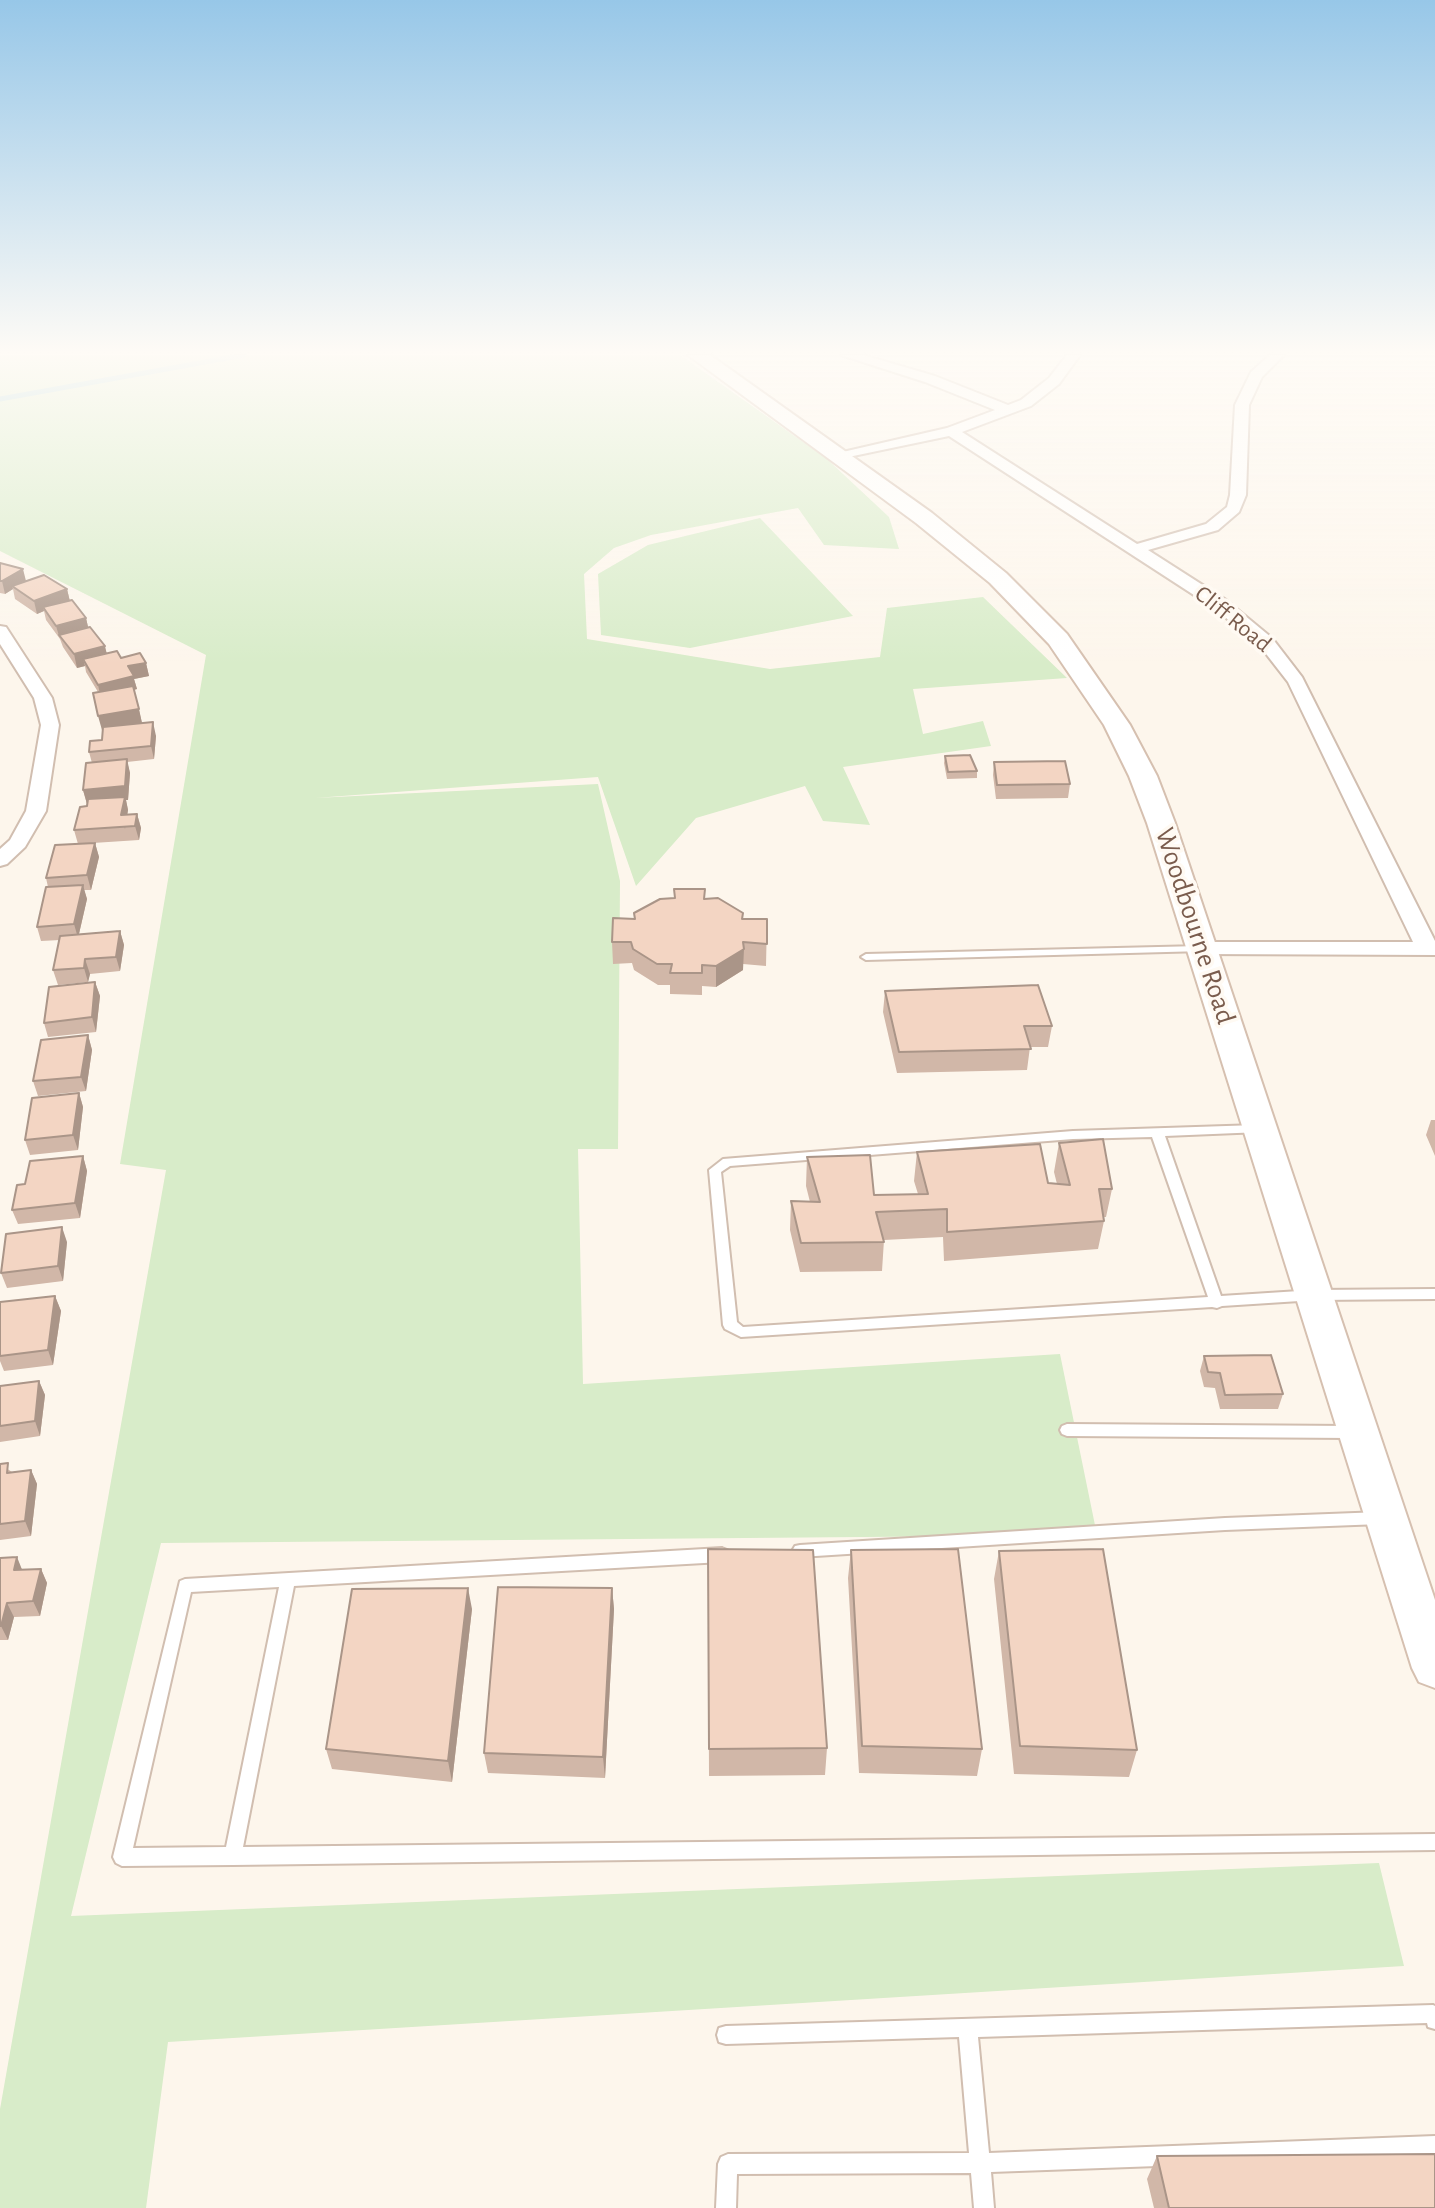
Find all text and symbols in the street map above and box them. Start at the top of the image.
street label: Cliff Road [1189,579,1277,659]
street label: Woodbourne Road [1147,824,1243,1028]

